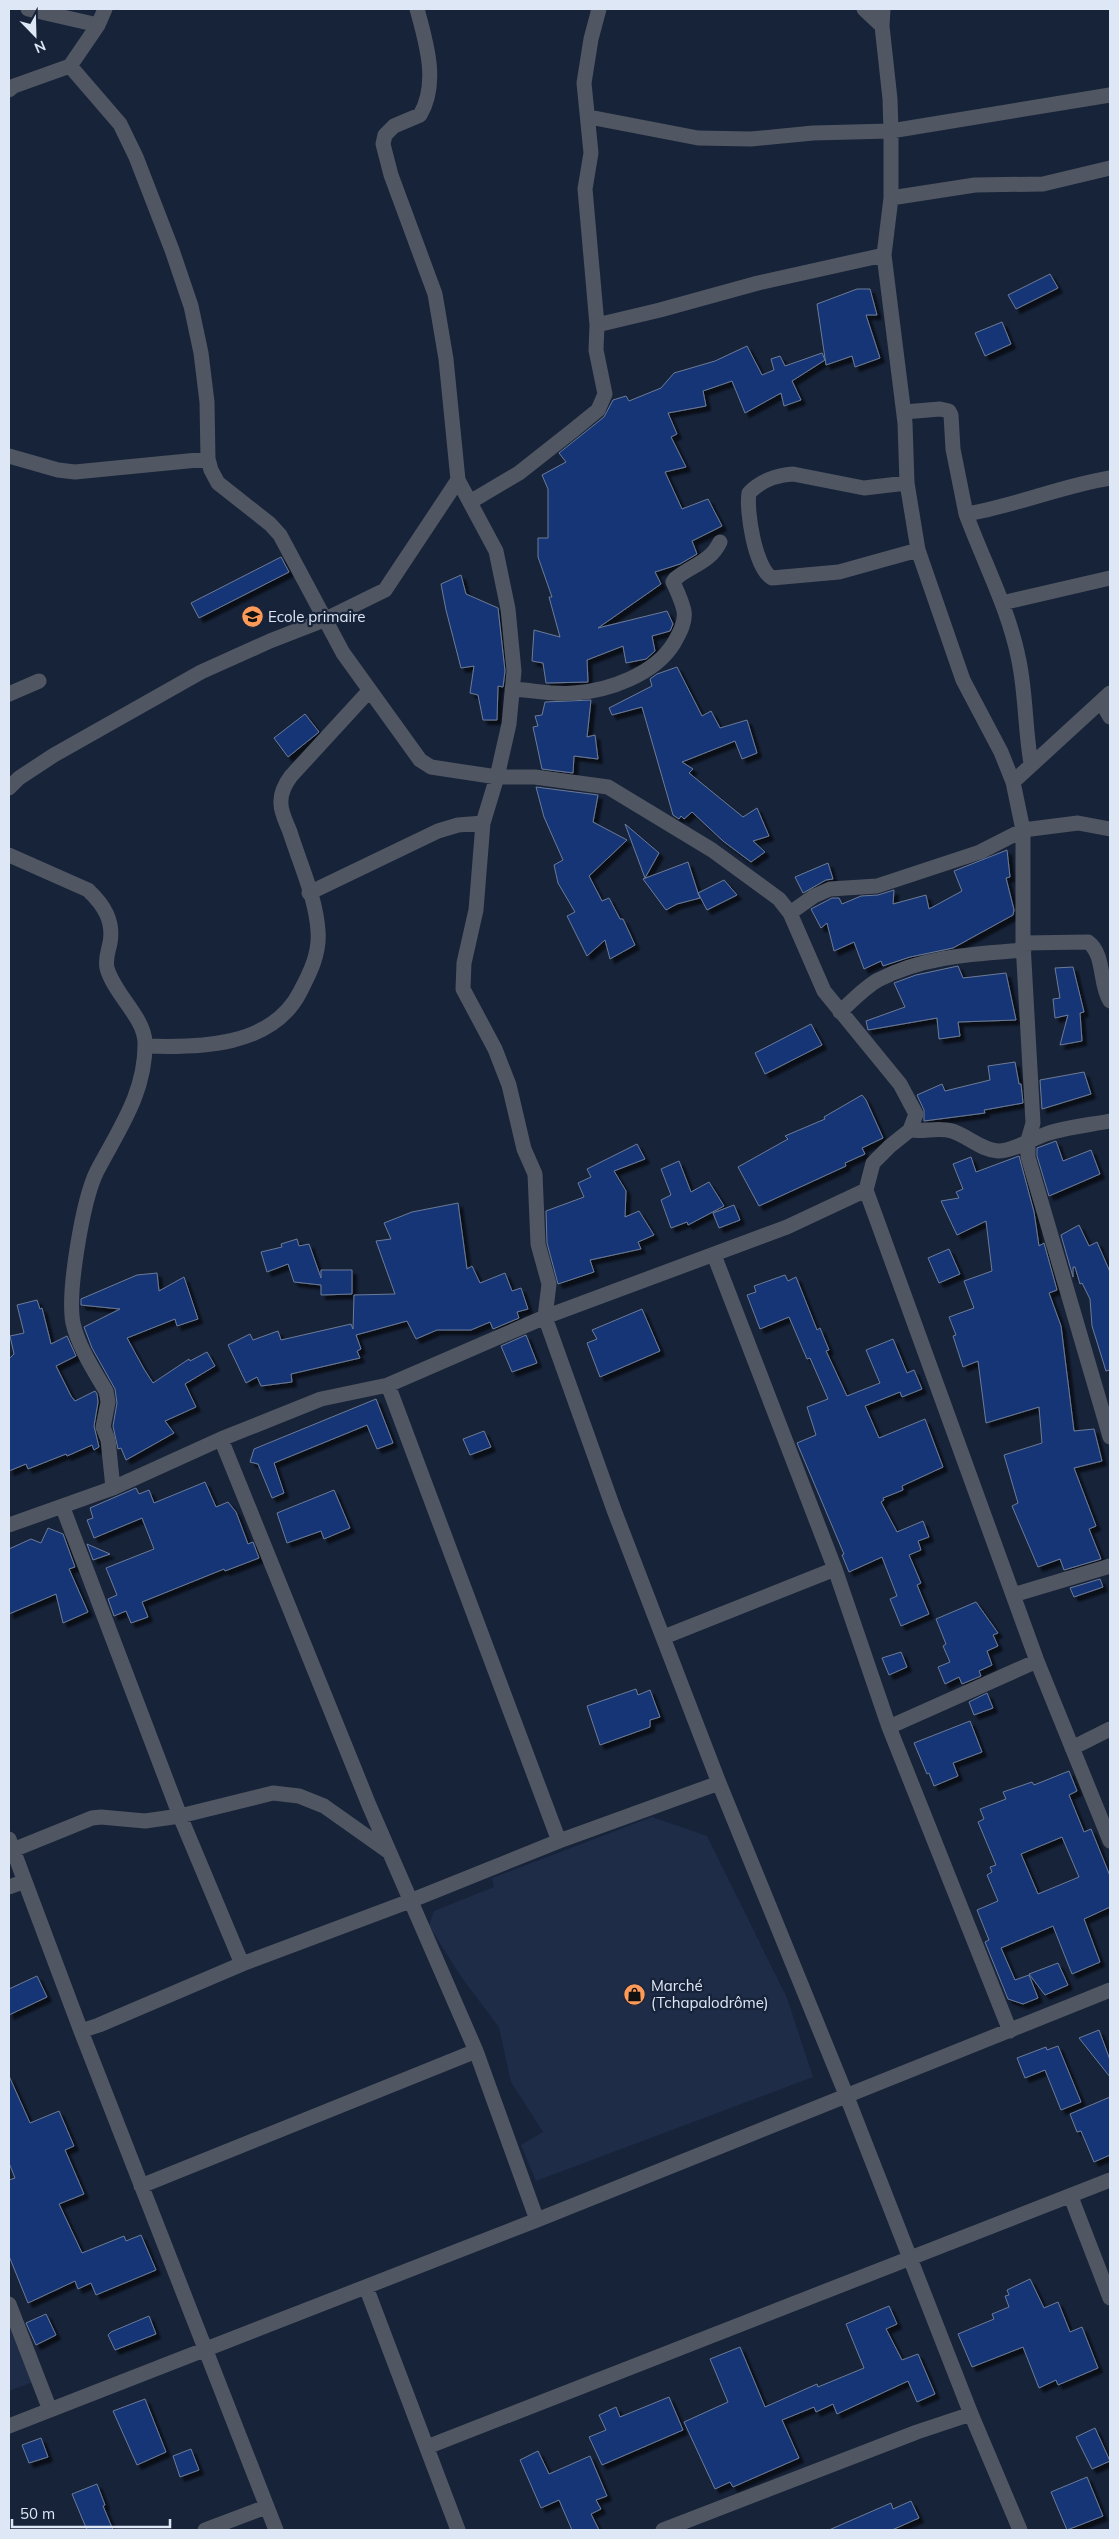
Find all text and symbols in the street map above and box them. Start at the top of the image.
north arrow [10,10,60,60]
text: N [32,37,48,57]
school or university icon: Ecole primaire [240,604,264,628]
place label: Ecole primaire [268,607,366,626]
place label: Marché (Tchapalodrôme) [651,1976,769,2012]
shop icon: Marché (Tchapalodrôme) [623,1982,647,2006]
scale bar [12,2496,170,2528]
text: 50 m [20,2504,55,2523]

